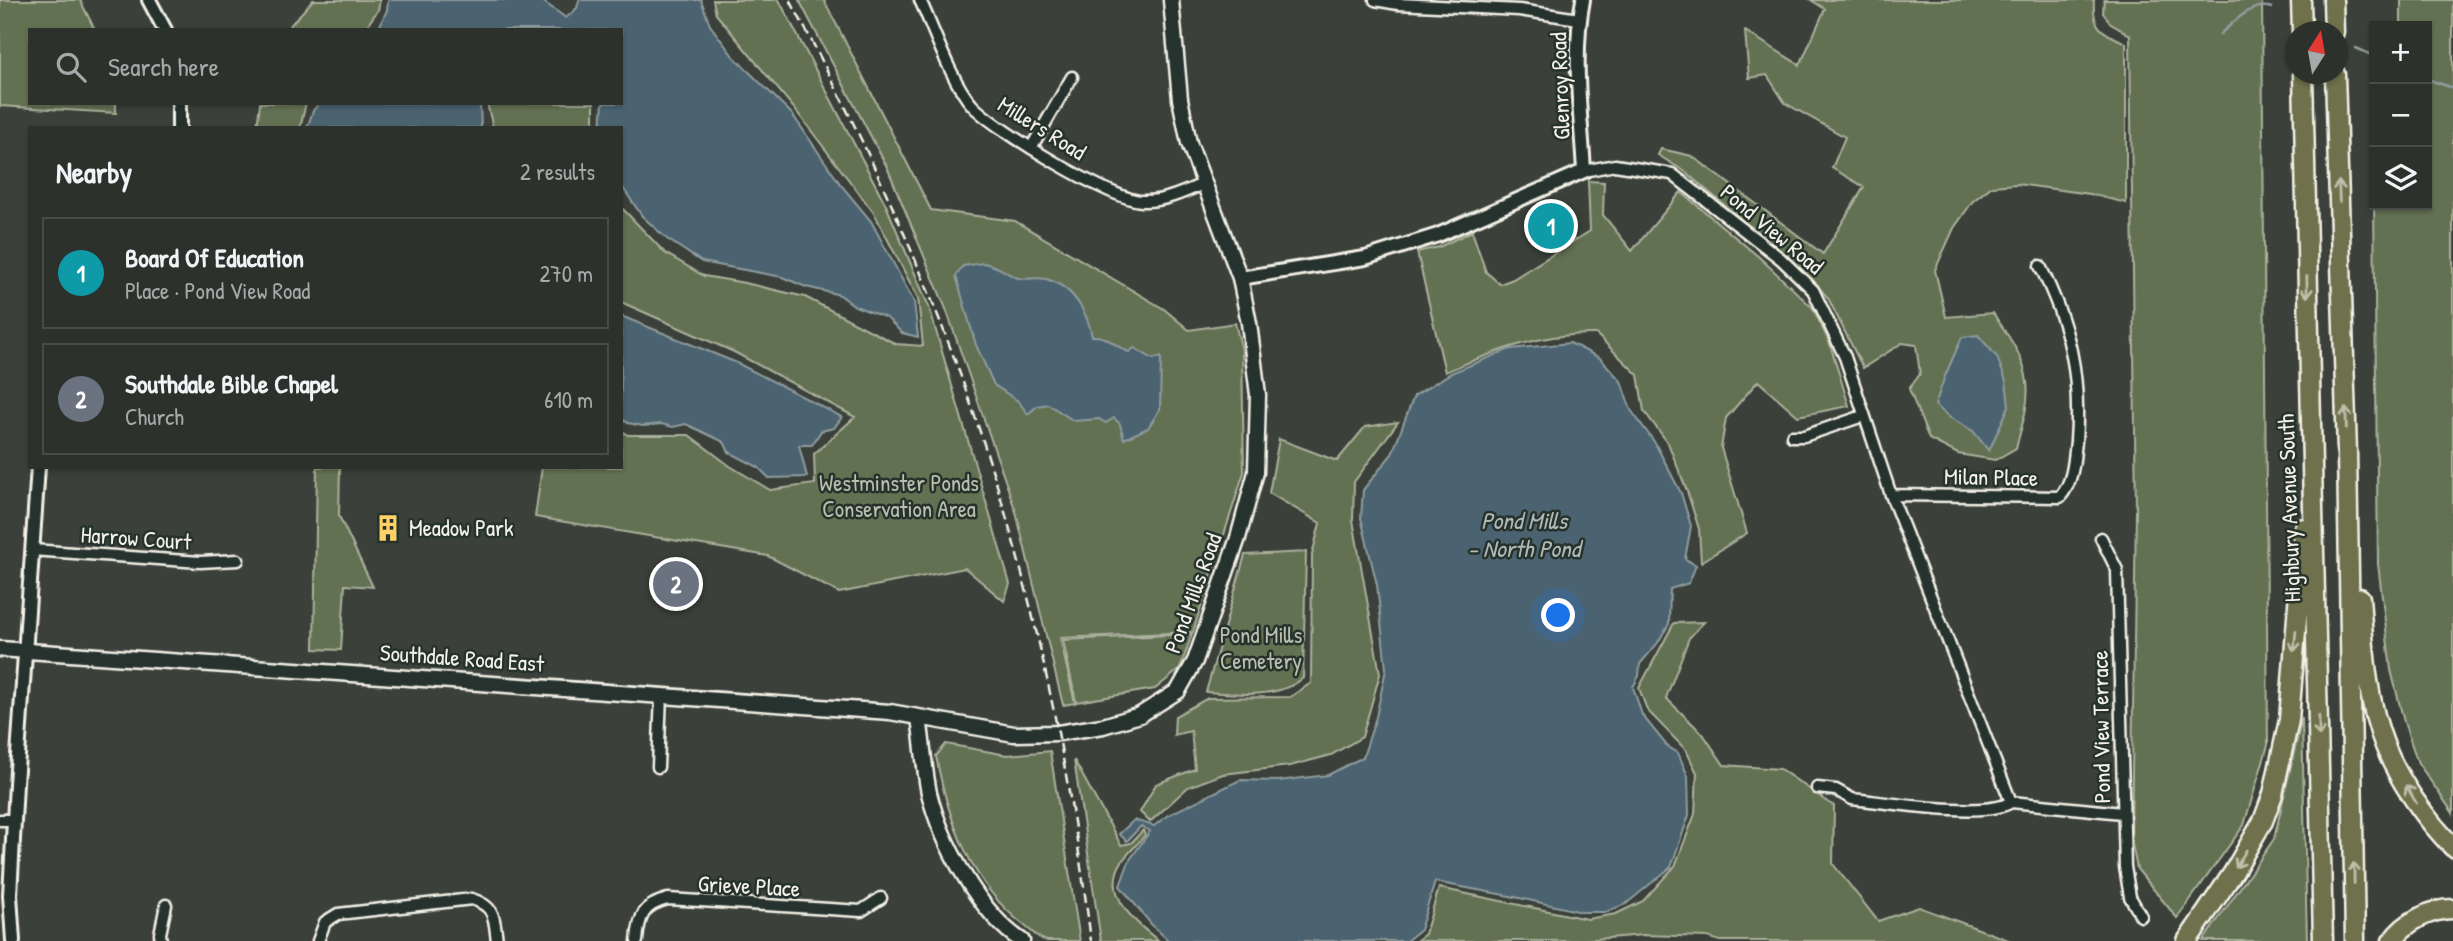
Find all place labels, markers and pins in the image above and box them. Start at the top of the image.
pin: 1 [1528,200,1574,252]
place label: Meadow Park [409,512,514,543]
building icon: Meadow Park [373,513,403,543]
pin: 2 [653,558,699,610]

